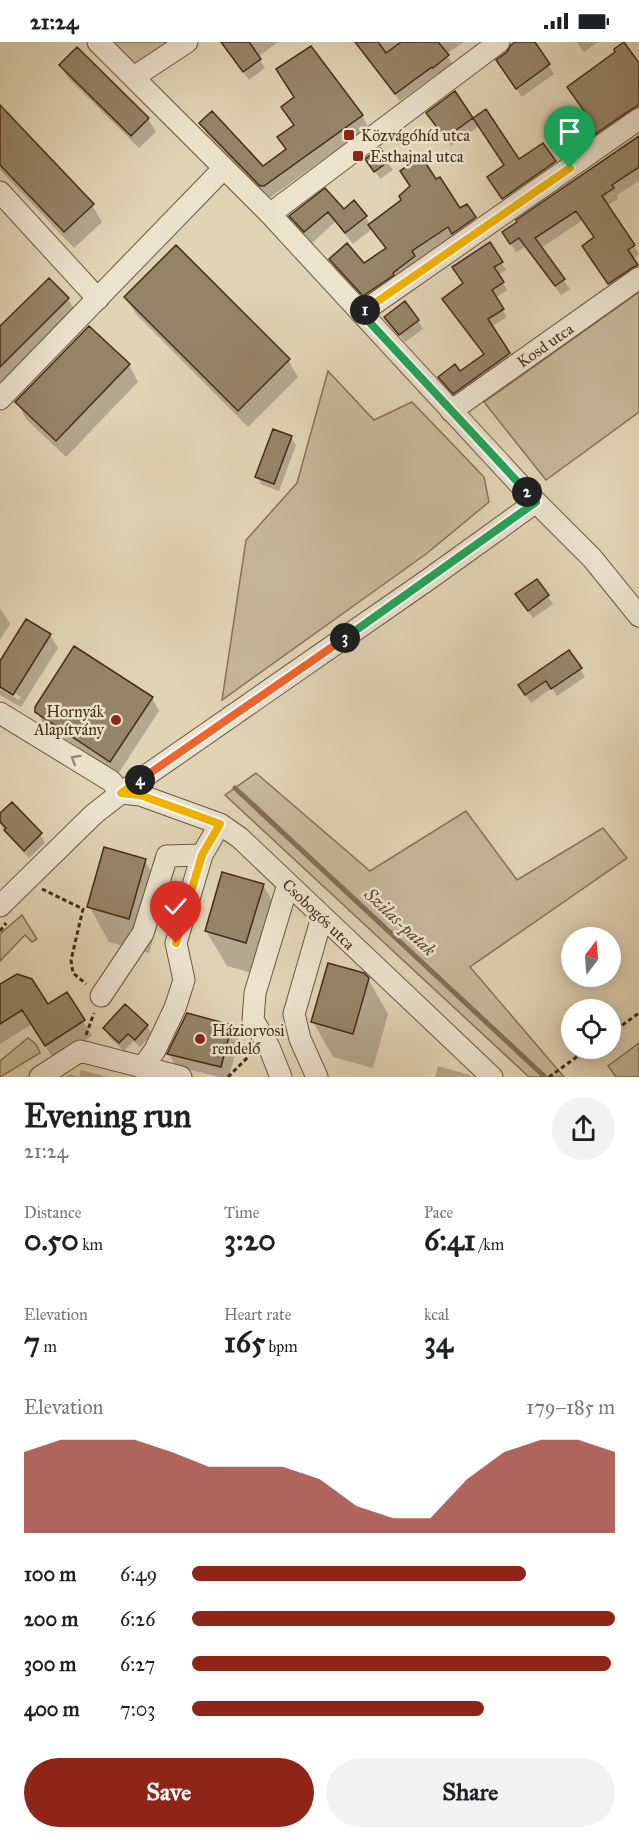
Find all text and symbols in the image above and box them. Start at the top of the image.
text: 21:24 [30,8,78,35]
pin [544,106,595,168]
icon: arrive [553,115,586,148]
place label: Közvágóhíd utca [361,126,470,146]
marker: Közvágóhíd utca [342,128,356,142]
place label: Esthajnal utca [370,147,464,166]
marker: Esthajnal utca [351,149,365,163]
pin: 1 [350,295,380,325]
text: 1 [362,300,368,319]
street label: Kosd utca [513,319,577,372]
pin: 2 [512,477,542,507]
text: 2 [523,482,531,501]
pin: 3 [330,623,360,653]
text: 3 [342,628,348,647]
place label: Hornyák Alapítvány [33,702,105,739]
marker: Hornyák Alapítvány [109,713,123,727]
one-way arrow [71,754,81,766]
pin: 4 [125,765,155,795]
text: 4 [136,770,144,789]
street label: Csobogós utca [278,875,359,955]
pin [150,881,201,943]
water label: Szilas-patak [358,883,440,962]
icon: check [159,890,192,923]
north arrow [561,927,621,987]
map controls [561,927,621,1059]
button: locate [561,999,621,1059]
place label: Háziorvosi rendelő [212,1021,285,1058]
marker: Háziorvosi rendelő [193,1032,207,1046]
text: Evening run [24,1096,191,1136]
button: share [552,1097,615,1160]
text: 21:24 [24,1139,68,1163]
text: Distance [24,1203,81,1222]
text: Time [224,1203,259,1222]
text: Pace [424,1203,453,1222]
text: 0.50 [24,1222,79,1258]
text: 3:20 [224,1222,276,1258]
text: 6:41 [424,1222,476,1258]
text: km [79,1235,103,1254]
text: /km [476,1235,504,1254]
text: Elevation [24,1305,88,1324]
text: Heart rate [224,1305,291,1324]
text: kcal [424,1305,449,1324]
text: 7 [24,1324,40,1360]
text: 165 [224,1324,265,1360]
text: 34 [424,1324,453,1360]
text: m [40,1337,57,1356]
text: bpm [265,1337,298,1356]
text: Elevation [24,1395,103,1419]
text: 179–185 m [526,1395,615,1419]
text: 100 m [24,1562,76,1586]
text: 6:49 [120,1562,157,1586]
text: 200 m [24,1607,78,1631]
text: 6:26 [120,1607,155,1631]
text: 300 m [24,1652,76,1676]
text: 6:27 [120,1652,155,1676]
text: 400 m [24,1697,80,1721]
text: 7:03 [120,1697,155,1721]
button: Save [24,1758,314,1827]
button: Share [326,1758,615,1827]

